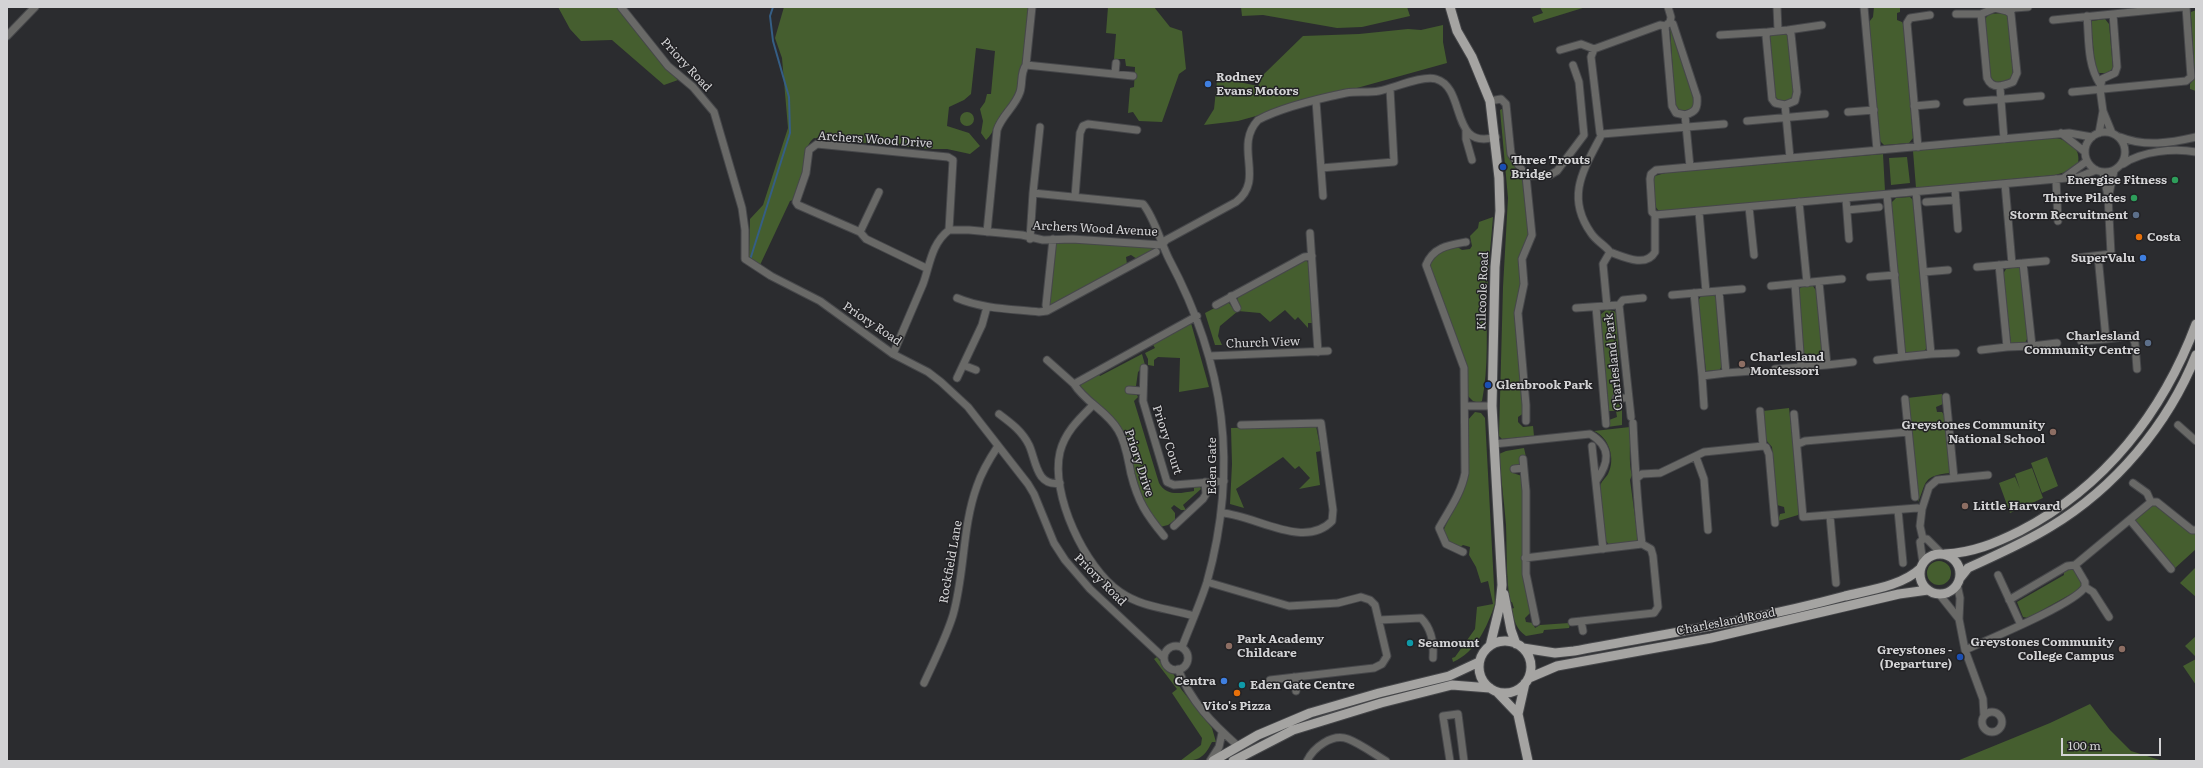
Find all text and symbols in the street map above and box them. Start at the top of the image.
street label: Priory Road [658,35,714,95]
place label: Rodney Evans Motors [1216,70,1299,98]
marker: Rodney Evans Motors [1203,79,1213,89]
street label: Archers Wood Drive [817,129,933,151]
place label: Three Trouts Bridge [1511,153,1590,181]
marker: Three Trouts Bridge [1498,162,1508,172]
place label: Energise Fitness [2067,173,2167,187]
marker: Energise Fitness [2170,175,2180,185]
place label: Thrive Pilates [2043,191,2126,205]
marker: Thrive Pilates [2129,193,2139,203]
place label: Storm Recruitment [2010,208,2128,222]
marker: Storm Recruitment [2131,210,2141,220]
street label: Archers Wood Avenue [1032,219,1158,239]
place label: Costa [2147,230,2181,244]
marker: Costa [2134,232,2144,242]
place label: SuperValu [2071,251,2135,265]
street label: Kilcoole Road [1474,252,1492,330]
marker: SuperValu [2138,253,2148,263]
street label: Priory Road [840,299,904,349]
street label: Charlesland Park [1602,313,1626,411]
place label: Charlesland Community Centre [2024,329,2140,357]
street label: Church View [1226,335,1300,351]
marker: Charlesland Community Centre [2143,338,2153,348]
place label: Charlesland Montessori [1750,350,1824,378]
marker: Charlesland Montessori [1737,359,1747,369]
place label: Glenbrook Park [1496,378,1593,392]
marker: Glenbrook Park [1483,380,1493,390]
street label: Priory Court [1149,403,1185,477]
place label: Greystones Community National School [1902,418,2045,446]
street label: Priory Drive [1121,427,1157,499]
marker: Greystones Community National School [2048,427,2058,437]
street label: Eden Gate [1205,437,1219,495]
place label: Little Harvard [1973,499,2061,513]
marker: Little Harvard [1960,501,1970,511]
street label: Rockfield Lane [937,519,965,605]
street label: Priory Road [1071,551,1129,609]
street label: Charlesland Road [1675,605,1777,639]
place label: Park Academy Childcare [1237,632,1324,660]
place label: Greystones Community College Campus [1971,635,2114,663]
place label: Seamount [1418,636,1480,650]
marker: Seamount [1405,638,1415,648]
marker: Park Academy Childcare [1224,641,1234,651]
place label: Greystones - (Departure) [1877,643,1952,671]
marker: Greystones Community College Campus [2117,644,2127,654]
marker: Greystones - (Departure) [1955,652,1965,662]
place label: Centra [1174,674,1216,688]
marker: Centra [1219,676,1229,686]
place label: Eden Gate Centre [1250,678,1355,692]
marker: Eden Gate Centre [1237,680,1247,690]
marker: Vito's Pizza [1232,688,1242,698]
place label: Vito's Pizza [1203,699,1271,713]
scale bar [2063,730,2163,756]
text: 100 m [2068,736,2101,754]

